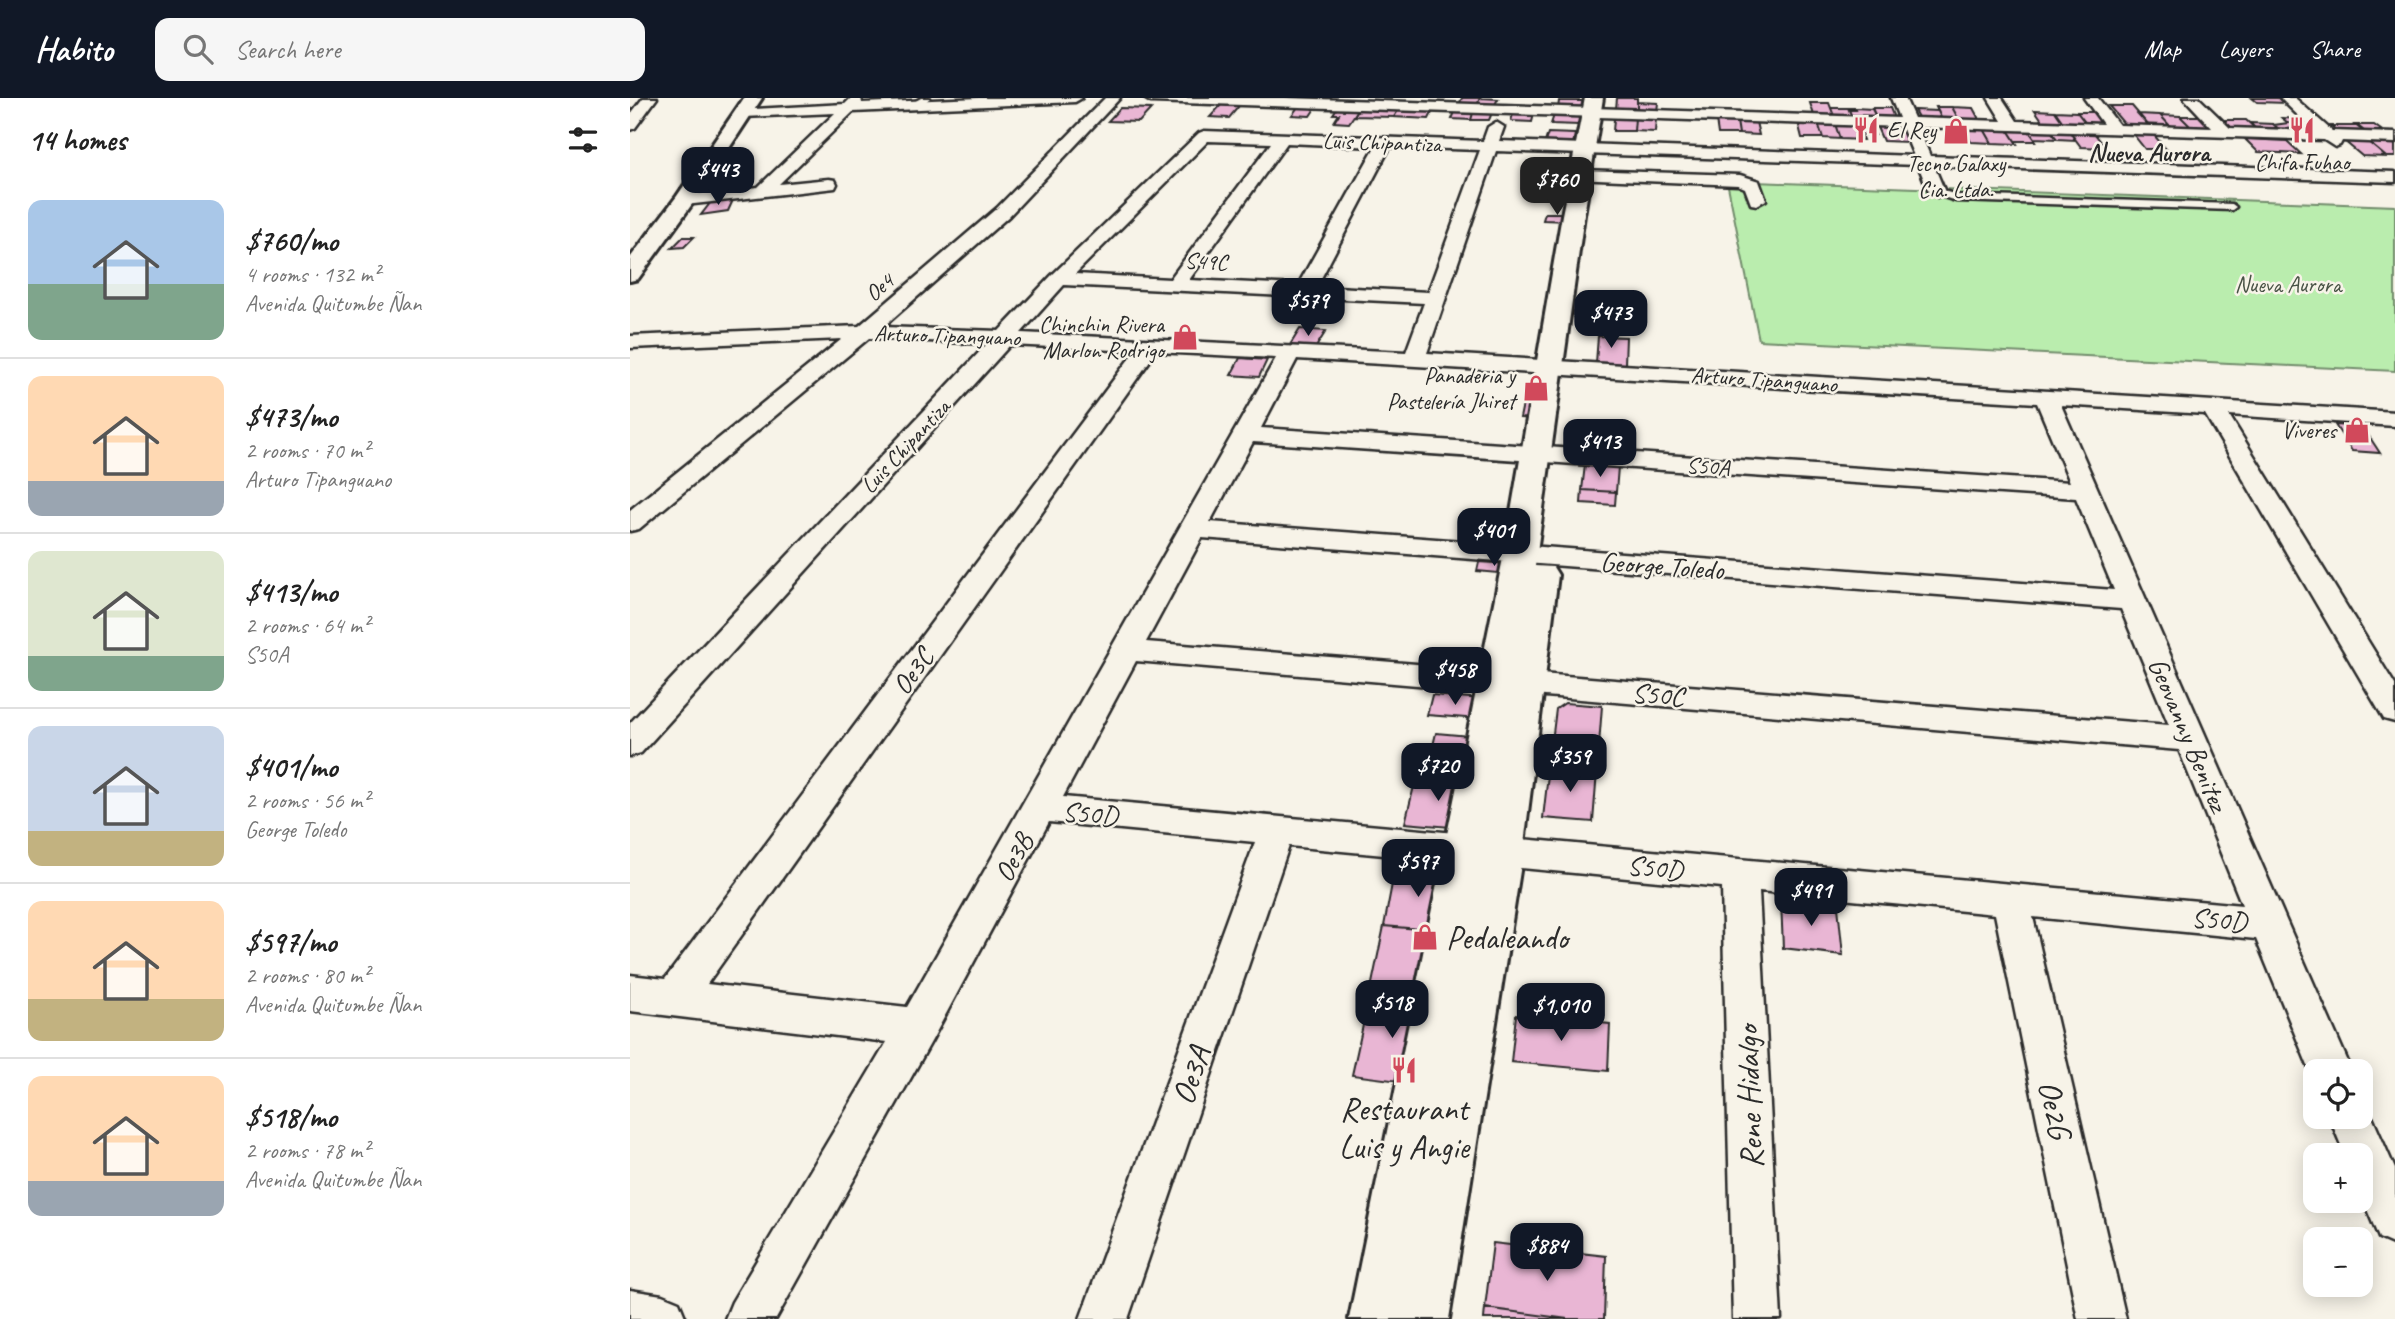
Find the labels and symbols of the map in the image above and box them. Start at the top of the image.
restaurant icon: El Rey [1851,115,1881,145]
restaurant icon: Chifa Fuhao [2287,115,2317,145]
place label: El Rey [1887,116,1938,145]
shop icon: Tecno Galaxy Cia. Ltda. [1941,116,1971,146]
street label: Luis Chipantiza [1322,126,1444,159]
district label: Nueva Aurora [2088,136,2212,169]
pin: $443 [677,148,759,207]
place label: Chifa Fuhao [2255,148,2352,177]
place label: Tecno Galaxy Cia. Ltda. [1907,149,2007,204]
pin: $760 [1516,158,1598,217]
street label: S49C [1184,246,1230,277]
street label: Oe4 [859,265,902,308]
park label: Nueva Aurora [2235,270,2344,299]
pin: $579 [1267,278,1349,338]
pin: $473 [1570,290,1652,350]
place label: Chinchin Rivera Marlon Rodrigo [1039,310,1167,365]
street label: Arturo Tipanguano [873,318,1022,353]
shop icon: Chinchin Rivera Marlon Rodrigo [1170,322,1200,352]
street label: Arturo Tipanguano [1690,360,1840,399]
place label: Panaderia y Pastelería Jhiret [1387,361,1518,416]
shop icon: Panaderia y Pastelería Jhiret [1521,373,1551,403]
street label: Luis Chipantiza [854,391,958,500]
shop icon: Viveres [2342,415,2372,445]
place label: Viveres [2282,416,2338,445]
pin: $413 [1559,420,1641,479]
street label: S50A [1685,451,1732,483]
pin: $401 [1453,508,1535,568]
street label: George Toledo [1599,544,1727,587]
street label: Oe3C [884,639,943,701]
pin: $458 [1414,648,1496,707]
street label: Geovanny Benitez [2140,652,2238,819]
street label: S50C [1631,675,1688,714]
pin: $359 [1529,734,1611,794]
pin: $720 [1397,744,1479,803]
street label: S50D [1061,794,1122,834]
street label: Oe3B [986,825,1042,888]
pin: $597 [1377,840,1459,899]
street label: S50D [1626,847,1687,888]
pin: $491 [1770,868,1852,928]
street label: S50D [2190,900,2251,940]
place label: Pedaleando [1446,917,1571,959]
shop icon: Pedaleando [1410,922,1440,952]
pin: $518 [1351,981,1433,1040]
pin: $1,010 [1504,984,1618,1043]
street label: Rene Hidalgo [1725,1022,1772,1169]
street label: Oe3A [1162,1039,1221,1110]
restaurant icon: Restaurant Luis y Angie [1389,1055,1419,1085]
street label: Oe2G [2028,1076,2082,1146]
place label: Restaurant Luis y Angie [1339,1088,1471,1168]
pin: $884 [1506,1224,1588,1283]

